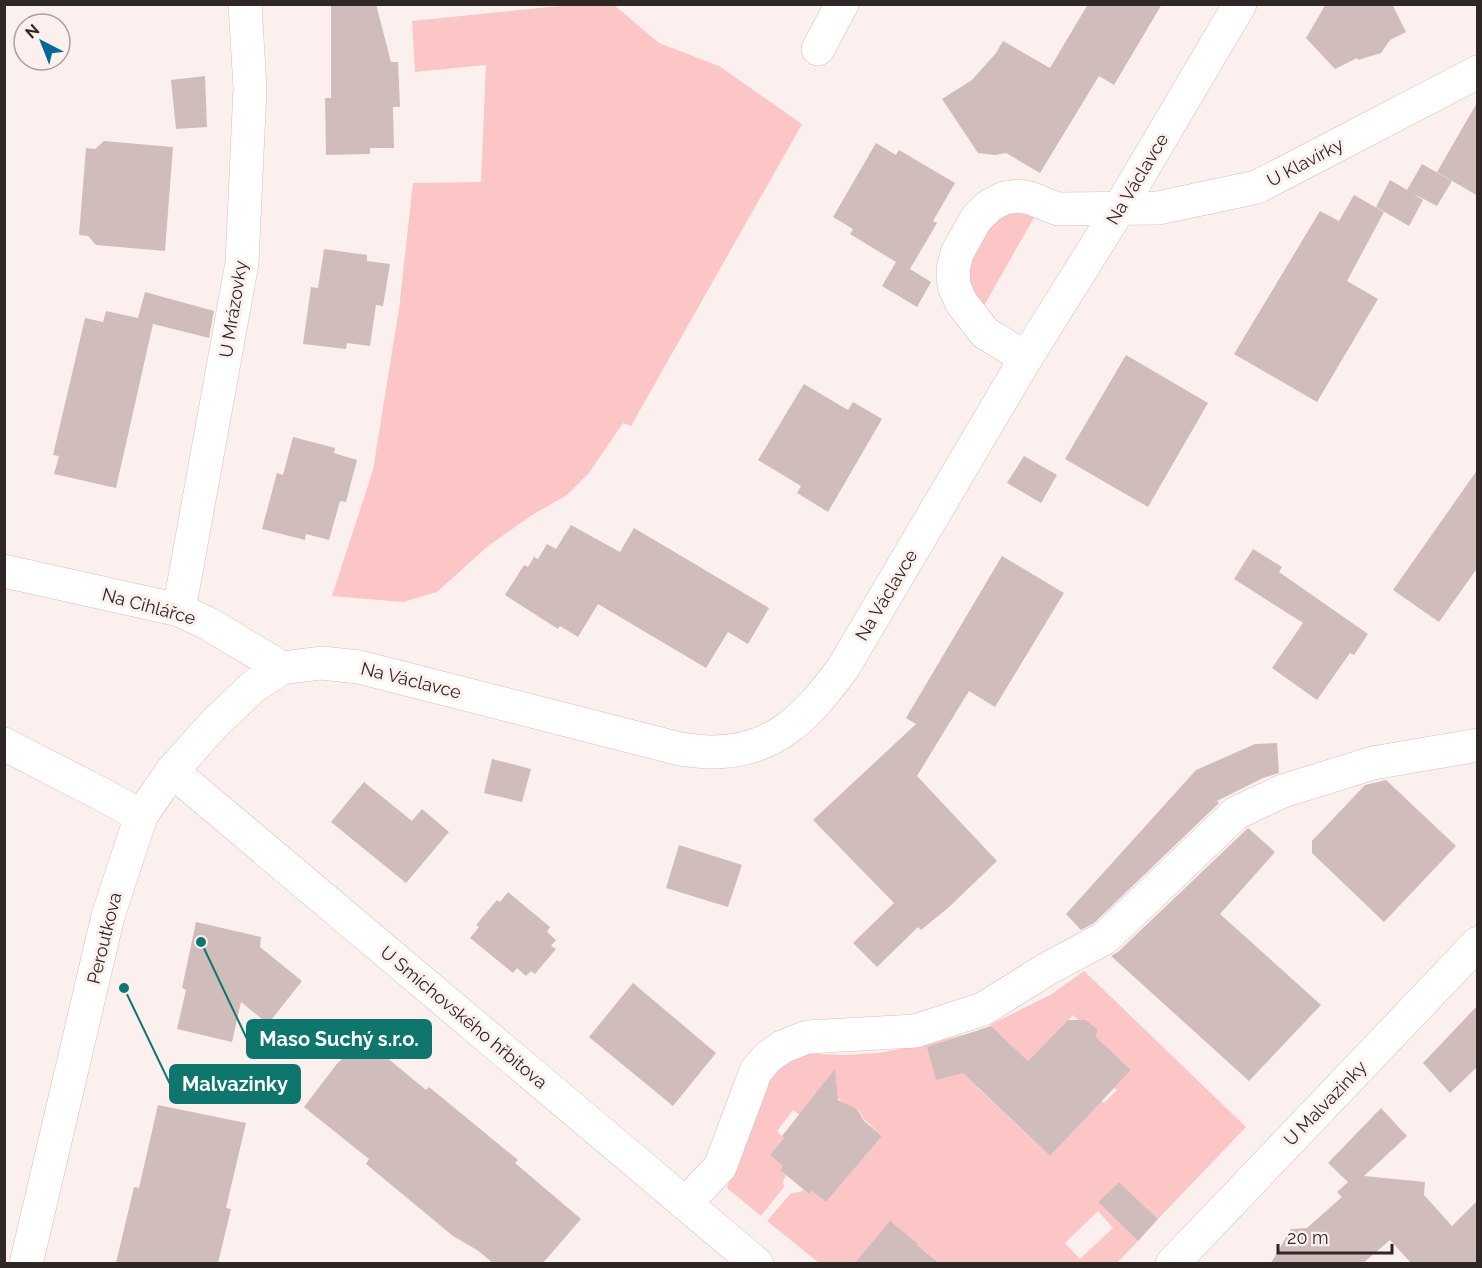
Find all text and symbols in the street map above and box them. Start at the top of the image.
north arrow [12,12,72,72]
text: N [21,20,43,42]
street label: Na Václavce [1102,129,1173,228]
street label: U Klavírky [1263,133,1347,191]
street label: U Mrázovky [215,259,251,359]
street label: Na Václavce [851,545,922,644]
street label: Na Cihlářce [100,583,199,629]
street label: Na Václavce [359,657,464,703]
street label: Peroutkova [82,890,126,986]
street label: U Smíchovského hřbitova [376,941,552,1093]
callout: Maso Suchý s.r.o. [247,1020,431,1058]
text: Maso Suchý s.r.o. [259,1027,419,1051]
street label: U Malvazinky [1279,1056,1371,1150]
callout: Malvazinky [170,1065,300,1103]
text: Malvazinky [182,1072,288,1096]
scale bar [1278,1217,1392,1255]
text: 20 m [1287,1227,1329,1248]

